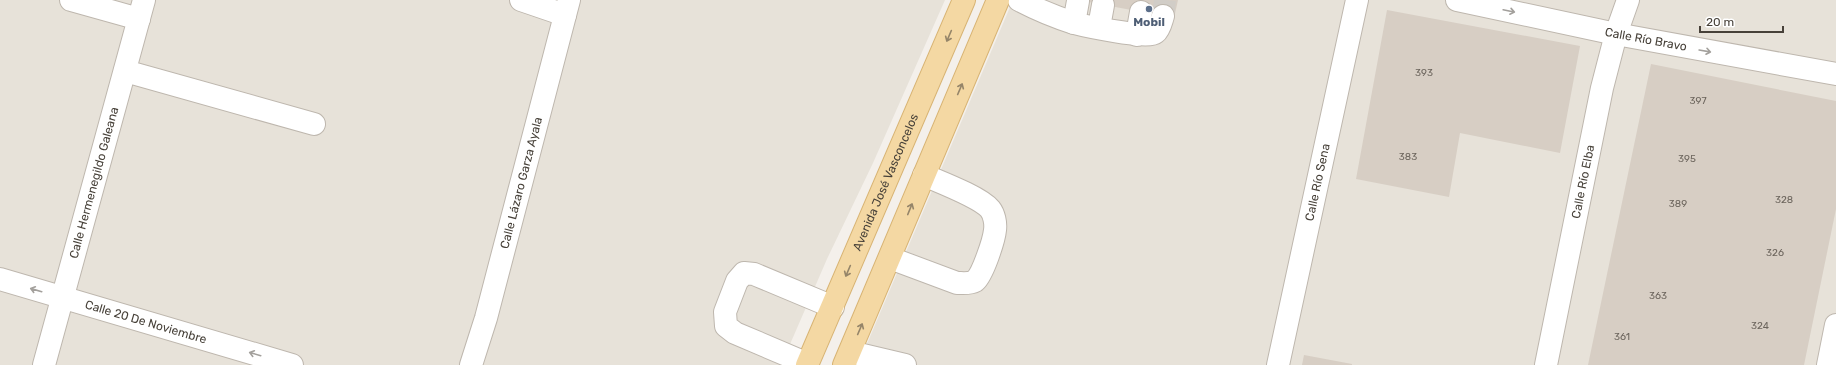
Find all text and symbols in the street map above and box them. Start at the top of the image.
marker: Mobil [1144,4,1154,14]
one-way arrow [1502,8,1515,16]
scale bar [1700,8,1783,34]
place label: Mobil [1133,15,1165,29]
text: 20 m [1706,15,1734,29]
street label: Calle Río Bravo [1604,25,1688,54]
one-way arrow [945,29,952,41]
one-way arrow [1698,47,1711,55]
house number: 393 [1415,67,1433,79]
one-way arrow [957,84,965,96]
house number: 397 [1689,95,1707,107]
street label: Calle Hermenegildo Galeana [67,105,121,260]
street label: Avenida José Vasconcelos [850,112,921,253]
street label: Calle Lázaro Garza Ayala [497,116,545,250]
street label: Calle Río Sena [1302,142,1333,222]
street label: Calle Río Elba [1569,144,1597,220]
house number: 383 [1399,151,1417,163]
house number: 395 [1678,153,1696,165]
house number: 328 [1775,194,1793,206]
house number: 389 [1669,198,1687,210]
one-way arrow [907,204,914,216]
house number: 326 [1766,247,1784,259]
one-way arrow [844,265,851,277]
one-way arrow [30,285,43,293]
house number: 363 [1649,290,1667,302]
street label: Calle 20 De Noviembre [83,297,209,347]
house number: 324 [1751,320,1769,332]
one-way arrow [856,324,864,336]
house number: 361 [1614,331,1630,343]
one-way arrow [249,350,262,357]

